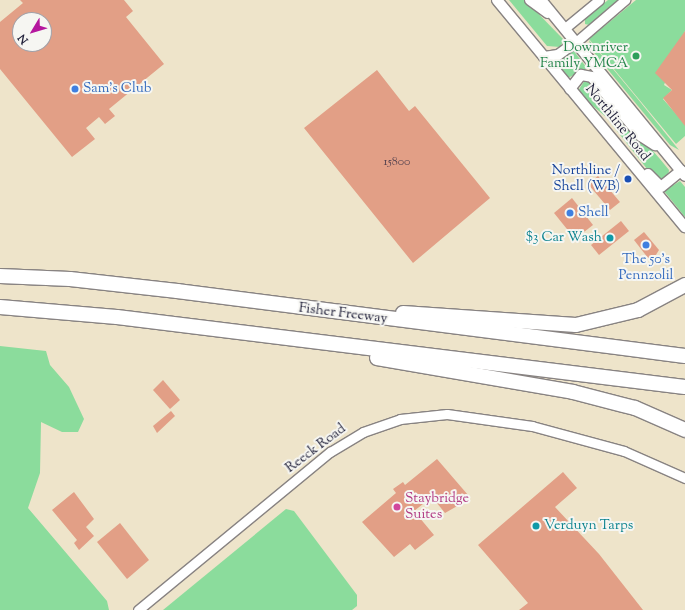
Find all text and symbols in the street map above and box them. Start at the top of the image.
north arrow [12,12,52,52]
text: N [14,30,32,47]
place label: Downriver Family YMCA [540,40,628,72]
marker: Downriver Family YMCA [631,51,641,61]
place label: Sam's Club [83,81,151,97]
street label: Northline Road [581,81,653,165]
marker: Sam's Club [70,84,80,94]
house number: 15800 [384,156,410,170]
place label: Northline / Shell (WB) [552,163,620,196]
marker: Northline / Shell (WB) [623,174,633,184]
place label: Shell [578,205,609,221]
marker: Shell [565,208,575,218]
place label: $3 Car Wash [525,230,602,246]
marker: $3 Car Wash [605,233,615,243]
marker: The 50's Pennzolil [641,240,651,250]
place label: The 50's Pennzolil [618,252,674,284]
street label: Fisher Freeway [298,300,388,328]
street label: Reeck Road [283,421,349,477]
place label: Staybridge Suites [405,491,469,524]
marker: Staybridge Suites [392,502,402,512]
place label: Verduyn Tarps [544,518,633,534]
marker: Verduyn Tarps [531,521,541,531]

